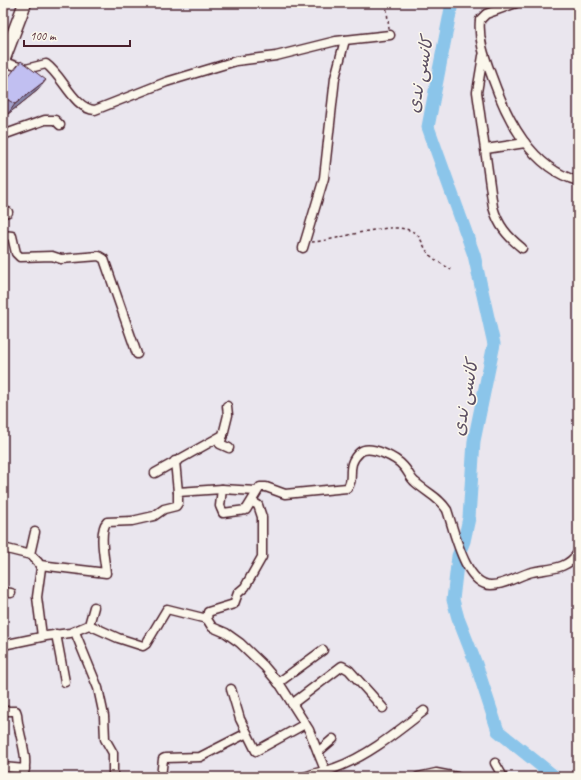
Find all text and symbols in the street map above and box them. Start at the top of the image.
scale bar [24,22,130,48]
text: 100 m [30,28,57,44]
water label: کانسی ندی [402,32,440,115]
water label: کانسی ندی [447,355,485,438]

